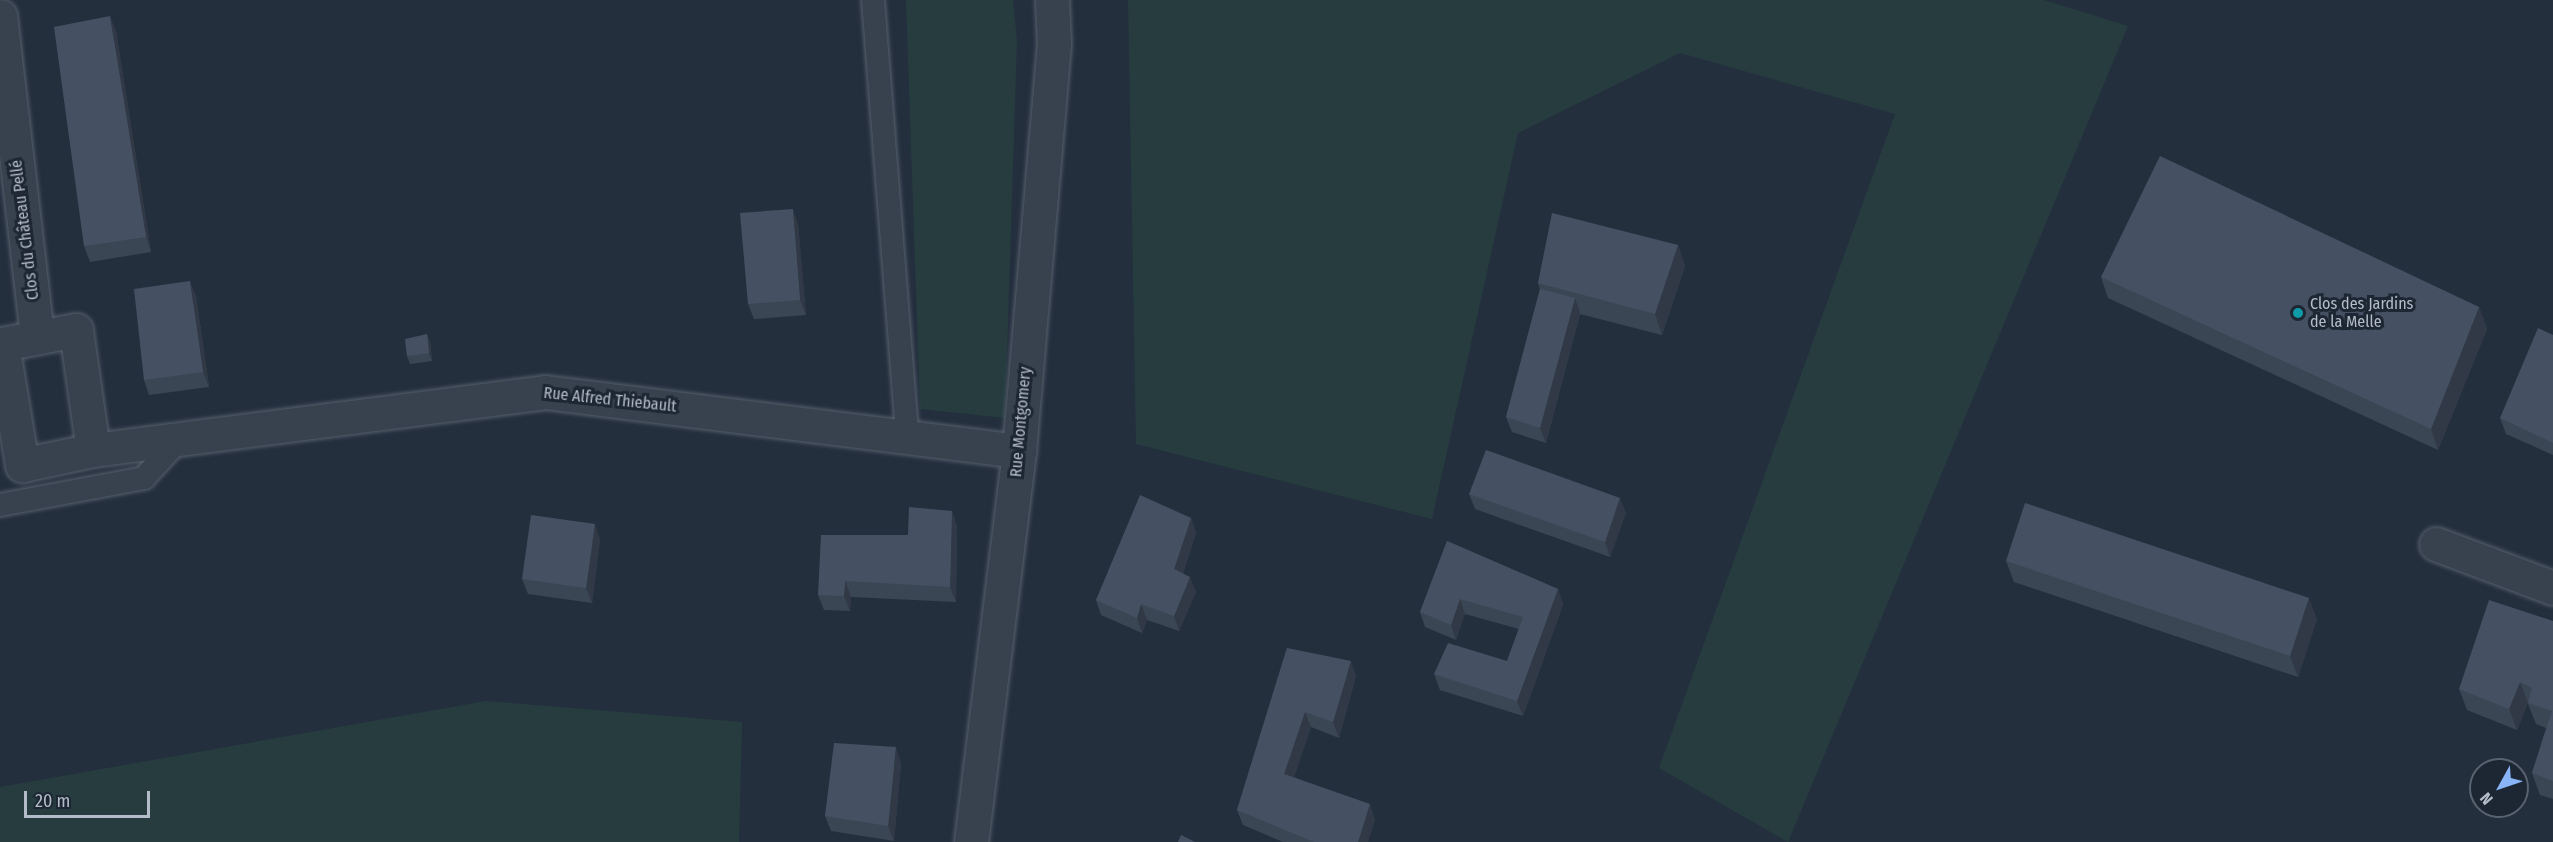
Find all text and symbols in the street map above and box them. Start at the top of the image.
street label: Clos du Château Pellé [7,159,43,301]
place label: Clos des Jardins de la Melle [2310,294,2413,332]
marker: Clos des Jardins de la Melle [2291,306,2305,320]
street label: Rue Montgomery [1007,366,1035,478]
street label: Rue Alfred Thiebault [543,383,677,417]
north arrow [2469,758,2529,818]
scale bar [27,779,153,817]
text: N [2476,789,2497,808]
text: 20 m [35,790,70,812]

